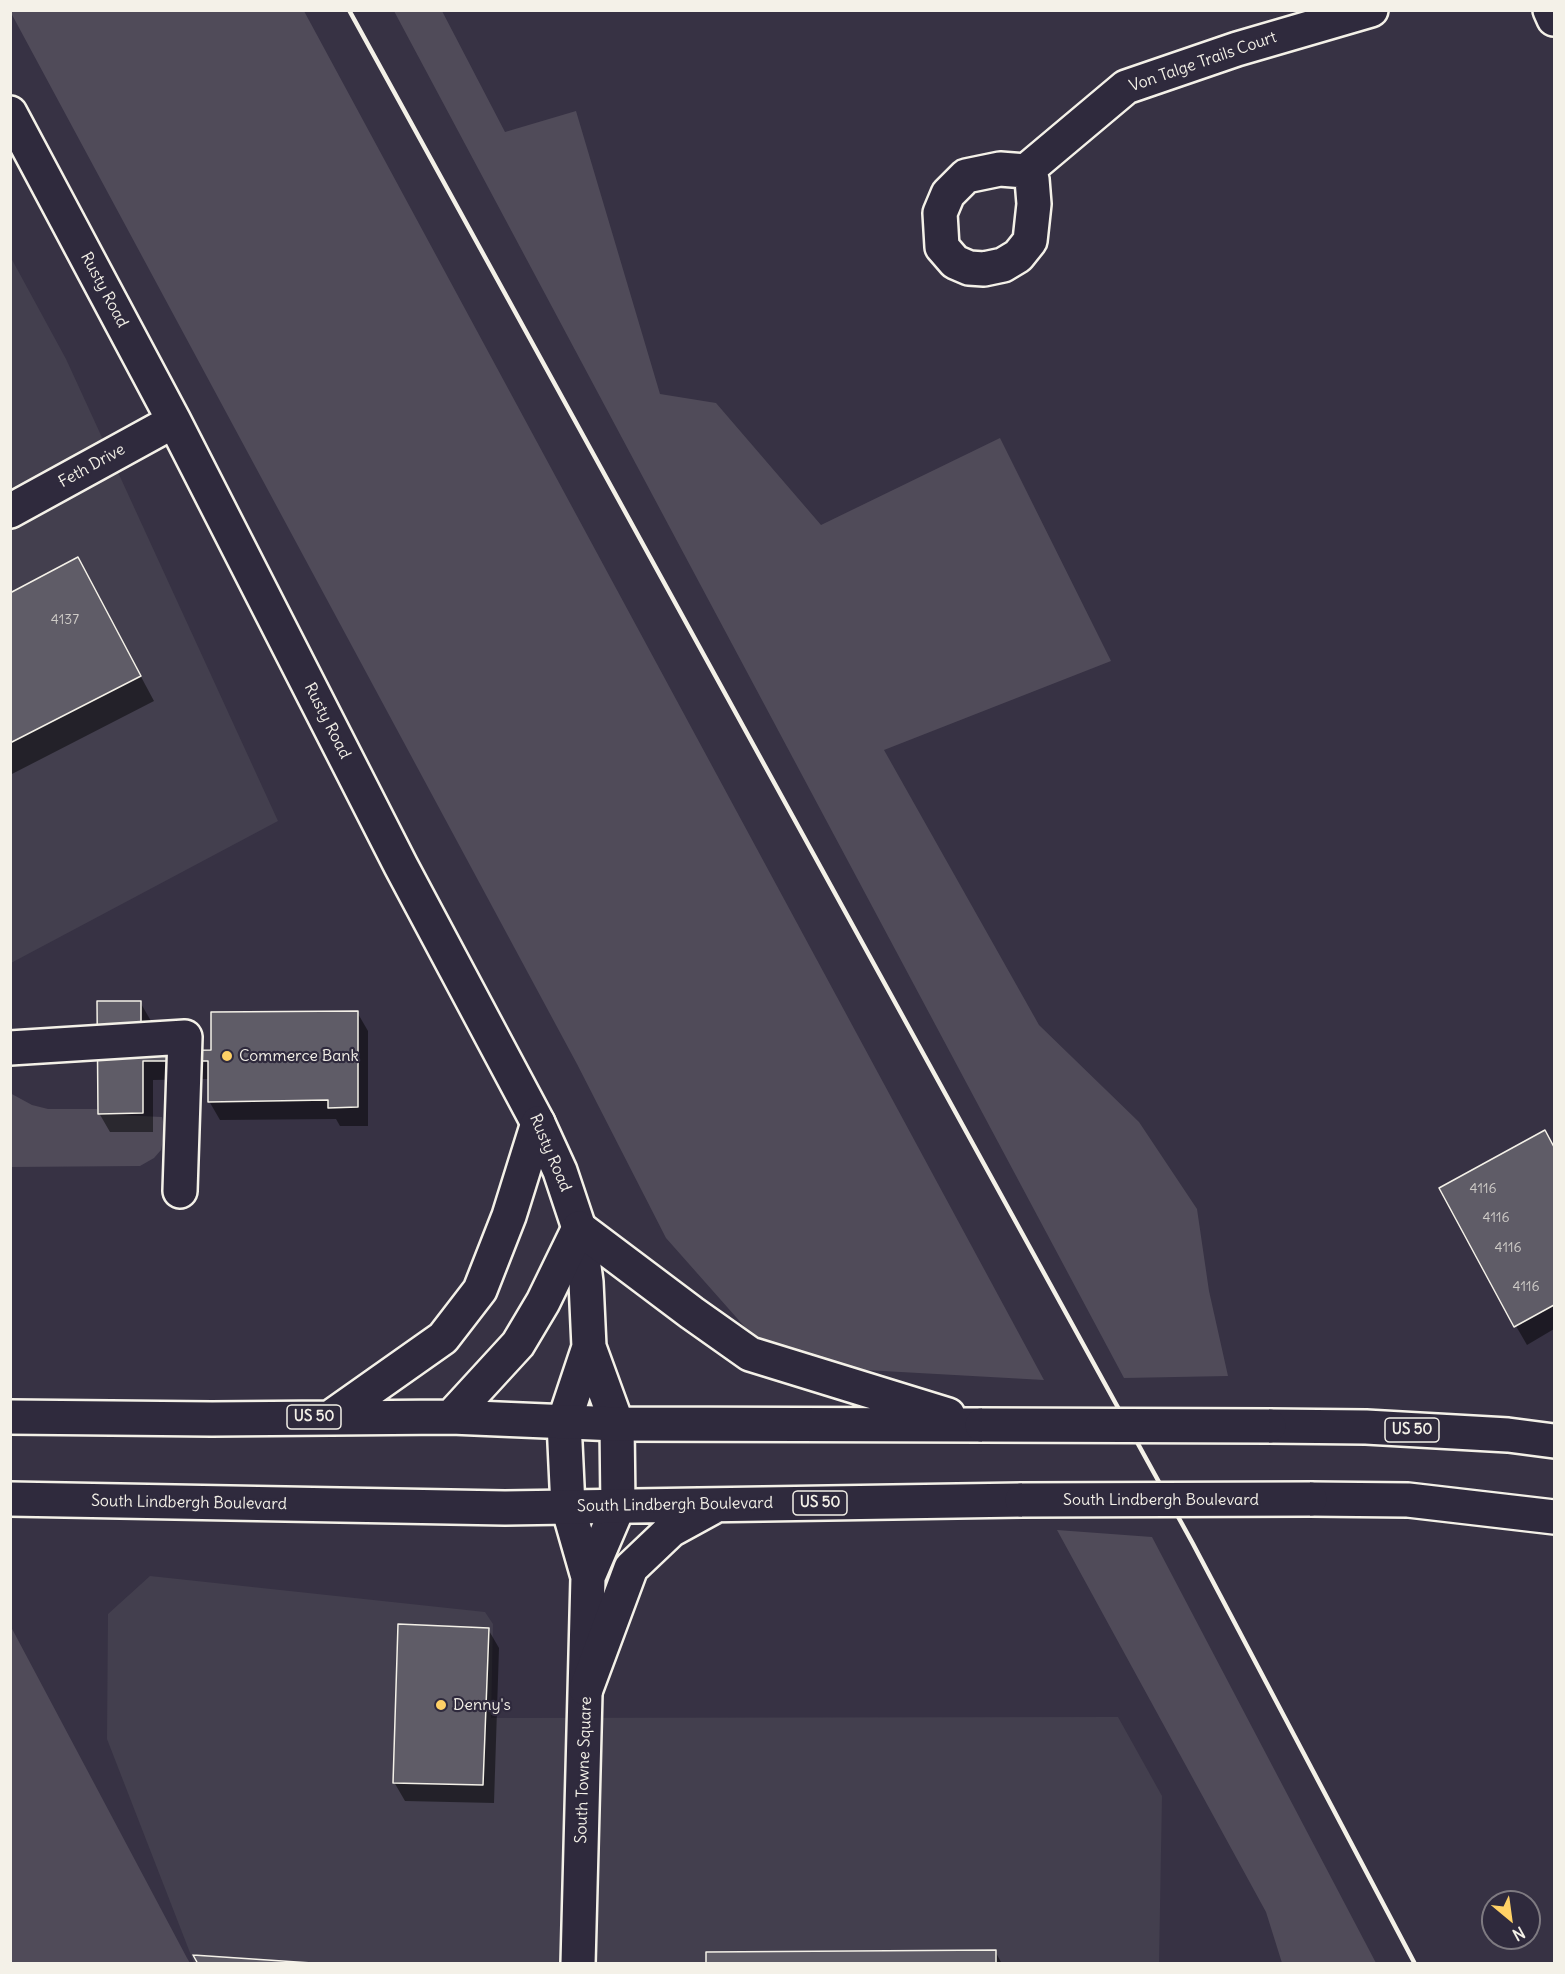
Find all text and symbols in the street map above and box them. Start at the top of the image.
street label: Von Talge Trails Court [1127,28,1279,96]
street label: Rusty Road [76,249,132,331]
street label: Feth Drive [55,440,129,492]
house number: 4137 [51,612,79,628]
street label: Rusty Road [300,680,354,762]
place label: Commerce Bank [239,1046,359,1066]
marker: Commerce Bank [220,1049,234,1063]
street label: Rusty Road [525,1111,575,1195]
house number: 4116 [1469,1181,1497,1197]
house number: 4116 [1482,1210,1510,1226]
house number: 4116 [1494,1240,1522,1256]
house number: 4116 [1512,1279,1540,1295]
road number: US 50 [287,1405,341,1429]
road number: US 50 [1385,1418,1439,1442]
street label: South Lindbergh Boulevard [1063,1490,1259,1510]
road number: US 50 [793,1491,847,1515]
street label: South Lindbergh Boulevard [91,1492,287,1514]
street label: South Lindbergh Boulevard [577,1494,773,1516]
place label: Denny's [453,1695,511,1715]
street label: South Towne Square [572,1696,596,1844]
marker: Denny's [434,1698,448,1712]
north arrow [1481,1890,1541,1950]
text: N [1509,1923,1528,1945]

